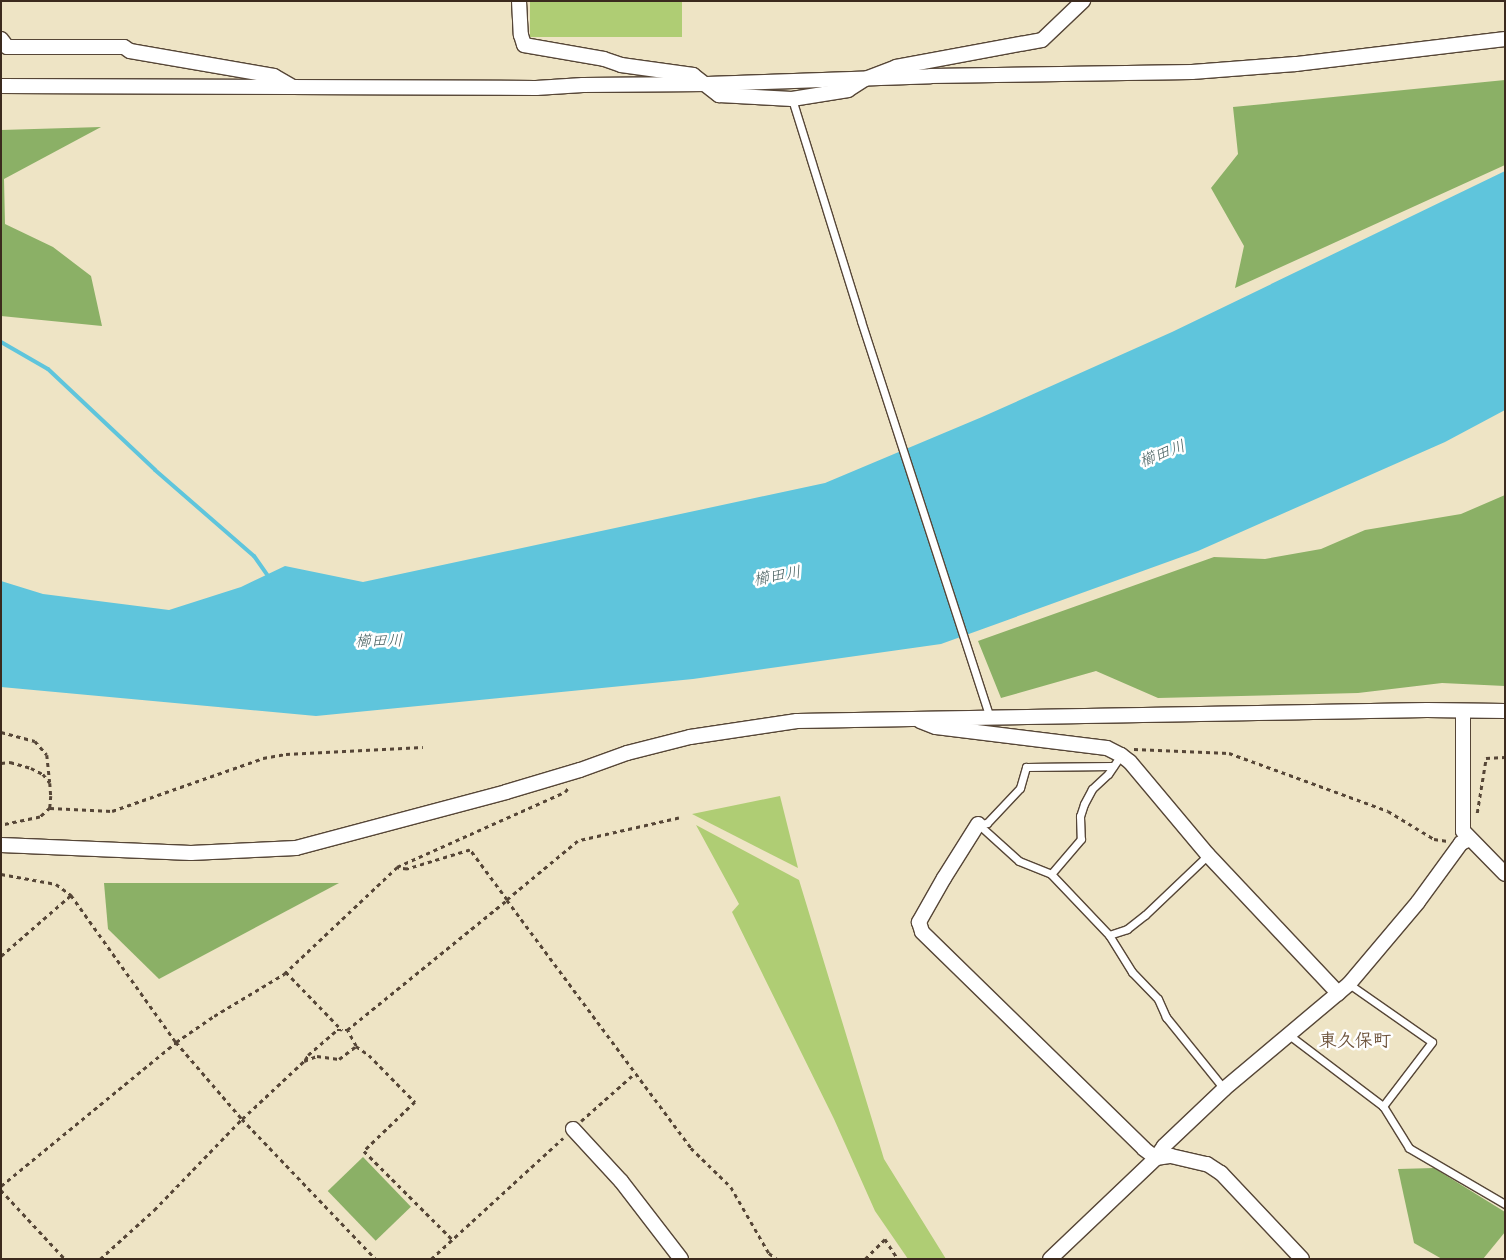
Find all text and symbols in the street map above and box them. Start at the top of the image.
water label: 櫛田川 [1136,435,1188,471]
water label: 櫛田川 [752,561,802,589]
water label: 櫛田川 [355,630,403,650]
district label: 東久保町 [1319,1028,1391,1050]

